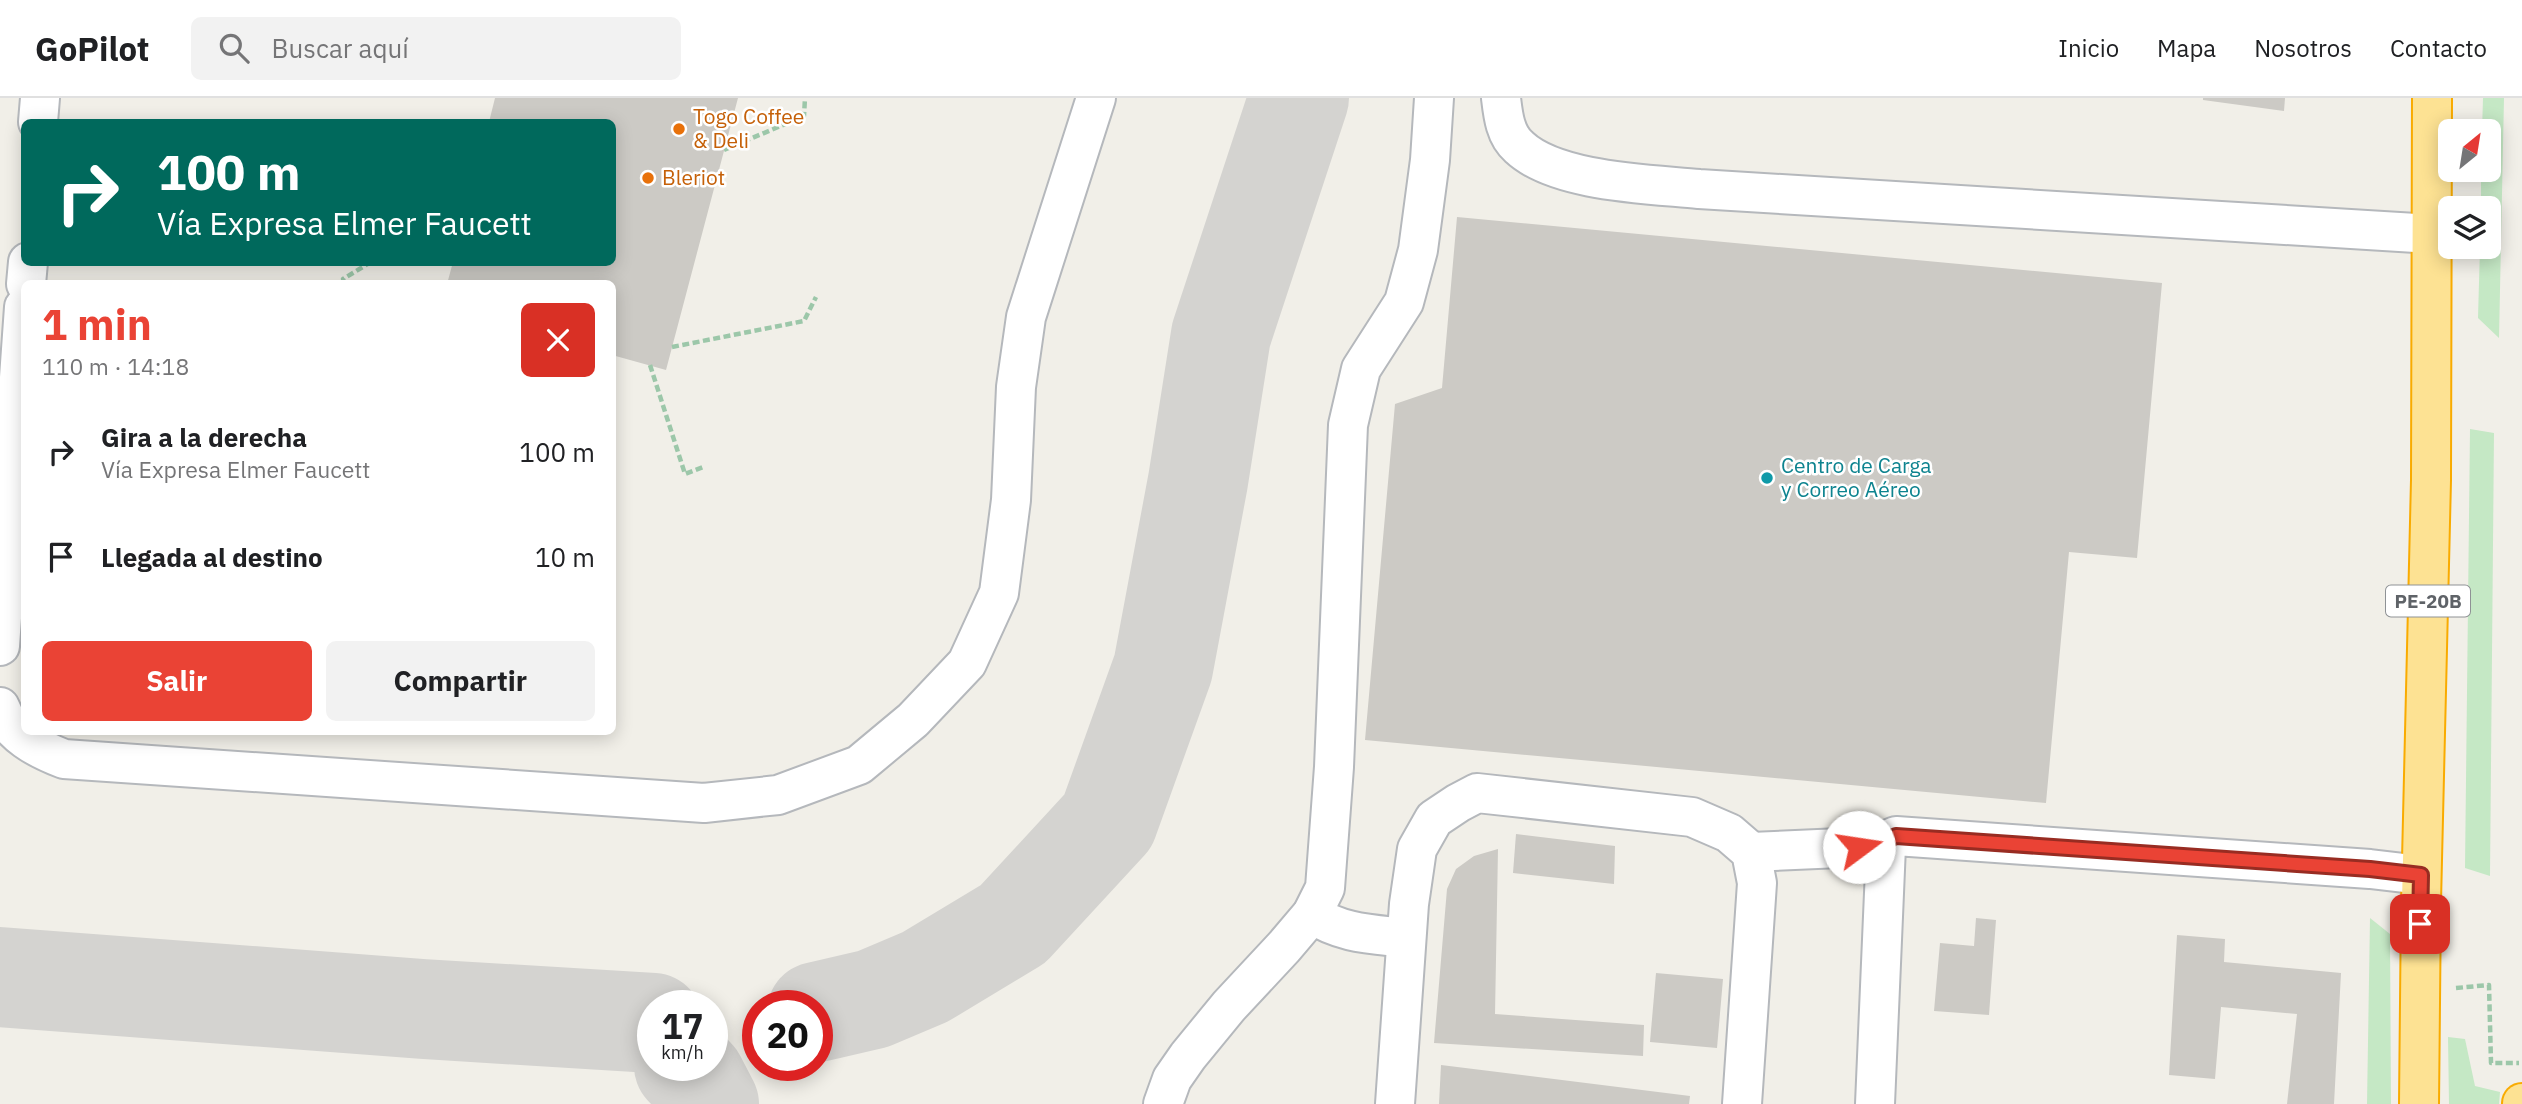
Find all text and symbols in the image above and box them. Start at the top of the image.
search box [191,17,681,80]
text: GoPilot [35,27,149,70]
icon: search [215,29,253,67]
text: Buscar aquí [271,31,409,65]
text: Inicio [2058,32,2119,64]
text: Mapa [2157,32,2216,64]
text: Nosotros [2254,32,2352,64]
text: Contacto [2390,32,2487,64]
place label: Togo Coffee & Deli [693,102,804,154]
north arrow [2438,119,2501,182]
map controls [2438,119,2501,259]
marker: Togo Coffee & Deli [671,121,687,137]
text: 100 m [157,140,301,203]
icon: right [42,147,133,238]
place label: Bleriot [662,163,725,191]
marker: Bleriot [640,170,656,186]
button: layers [2438,196,2501,259]
text: Vía Expresa Elmer Faucett [157,202,532,244]
text: 1 min [42,297,152,352]
button: close [521,303,595,377]
text: 110 m · 14:18 [42,351,189,381]
text: Gira a la derecha [101,420,307,454]
icon: right [42,433,80,471]
text: 100 m [519,435,595,469]
place label: Centro de Carga y Correo Aéreo [1781,451,1932,503]
text: Vía Expresa Elmer Faucett [101,454,370,484]
marker: Centro de Carga y Correo Aéreo [1759,470,1775,486]
icon: arrive [42,538,80,576]
text: Llegada al destino [101,540,323,574]
text: 10 m [535,540,595,574]
road number: PE-20B [2386,586,2470,616]
button: Salir [42,641,312,721]
button: Compartir [326,641,595,721]
position arrow [1822,810,1896,884]
pin [2390,894,2450,954]
icon: arrive [2401,905,2439,943]
speed limit sign: 20 [742,990,833,1081]
text: 17 [661,1003,704,1049]
text: km/h [661,1041,704,1064]

